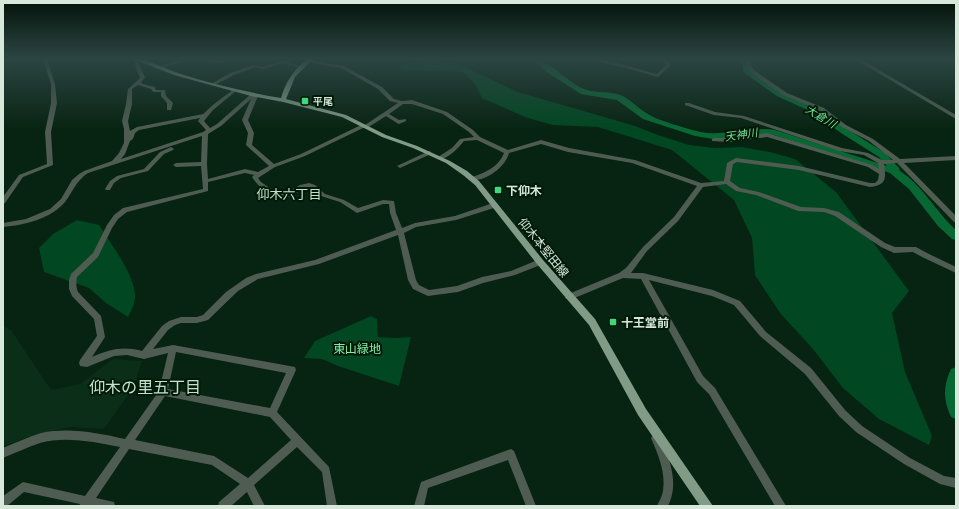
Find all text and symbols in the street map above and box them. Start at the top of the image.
place label: 平尾 [313,95,333,107]
marker: 平尾 [300,96,310,106]
water label: 大倉川 [804,102,839,131]
water label: 天神川 [724,125,759,143]
place label: 下仰木 [506,183,542,197]
marker: 下仰木 [493,185,503,195]
district label: 仰木六丁目 [256,186,322,202]
street label: 仰木本堅田線 [516,215,572,279]
place label: 十王堂前 [621,315,669,329]
marker: 十王堂前 [608,317,618,327]
park label: 東山緑地 [333,341,381,355]
district label: 仰木の里五丁目 [89,377,201,396]

